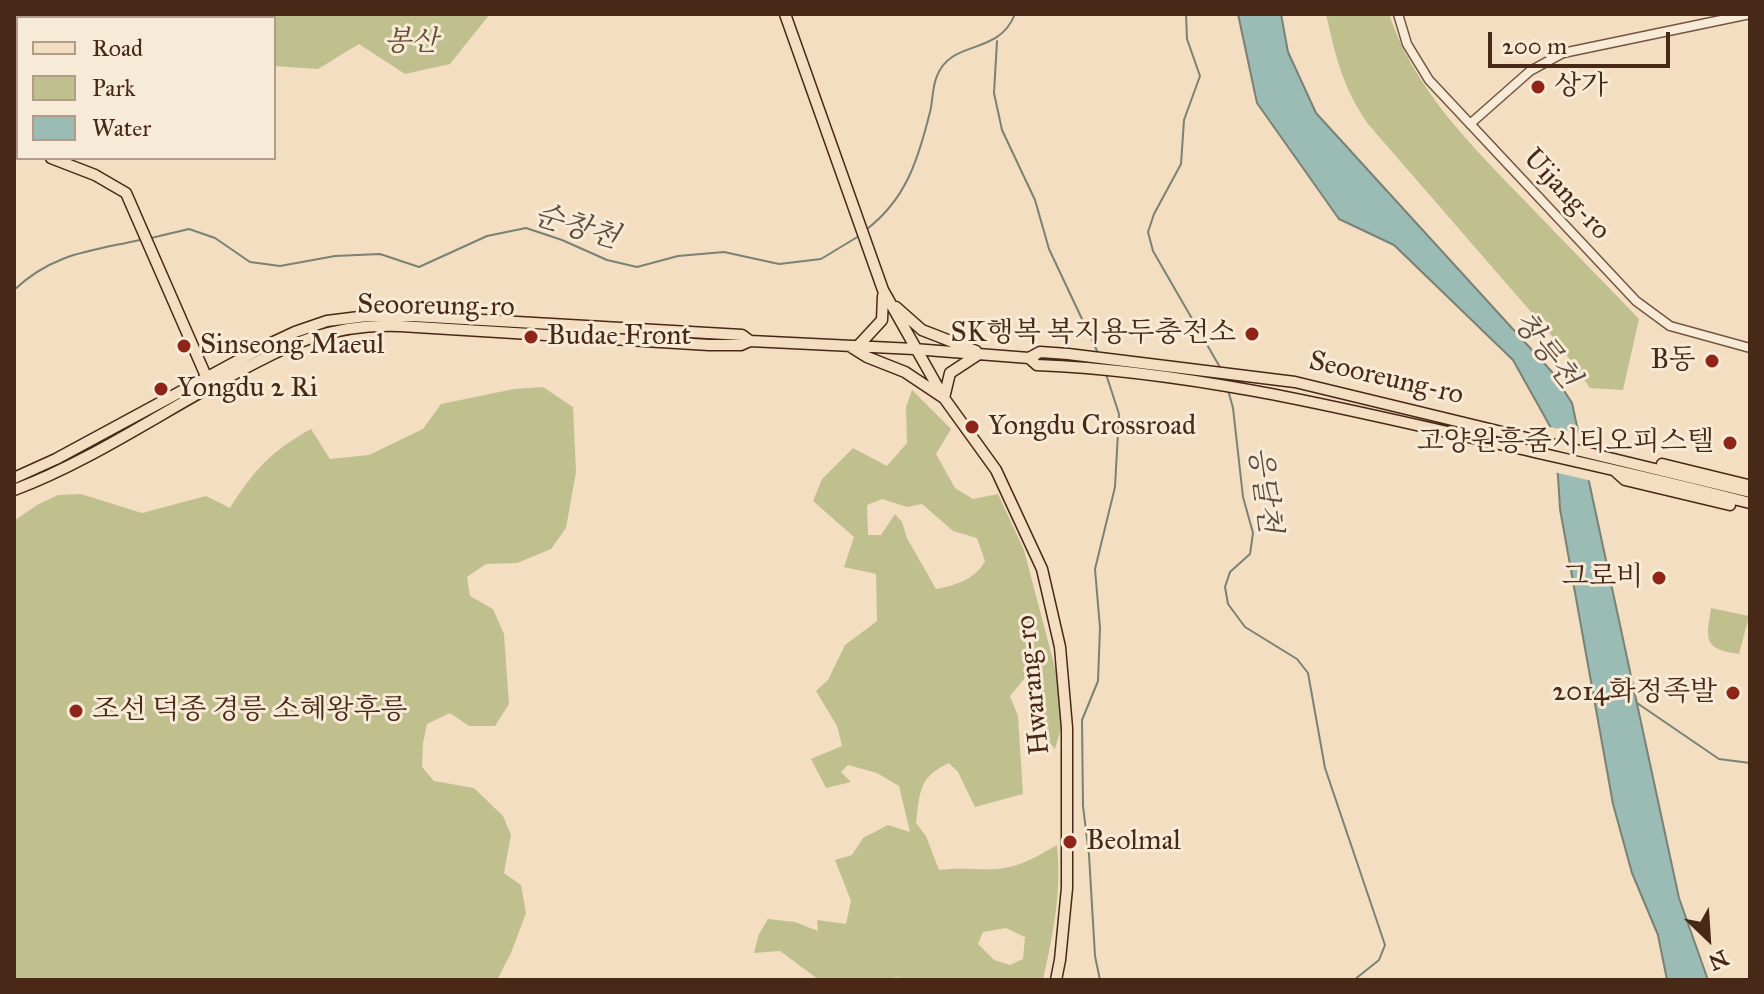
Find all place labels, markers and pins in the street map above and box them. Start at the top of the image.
place label: 상가 [1554,70,1608,104]
marker: 상가 [1529,78,1547,96]
place label: SK행복 복지용두충전소 [951,317,1236,351]
place label: Budae Front [547,320,691,354]
marker: SK행복 복지용두충전소 [1243,325,1261,343]
marker: Budae Front [522,328,540,346]
place label: Sinseong Maeul [200,329,384,363]
marker: Sinseong Maeul [175,337,193,355]
place label: B동 [1650,344,1696,378]
marker: B동 [1703,352,1721,370]
place label: Yongdu 2 Ri [177,372,318,406]
marker: Yongdu 2 Ri [152,380,170,398]
place label: Yongdu Crossroad [988,410,1196,444]
marker: Yongdu Crossroad [963,418,981,436]
place label: 고양원흥줌시티오피스텔 [1416,426,1714,460]
marker: 고양원흥줌시티오피스텔 [1721,434,1739,452]
place label: 그로비 [1562,561,1643,595]
marker: 그로비 [1650,569,1668,587]
place label: 2014화정족발 [1552,676,1717,710]
marker: 2014화정족발 [1724,684,1742,702]
place label: 조선 덕종 경릉 소혜왕후릉 [92,694,408,728]
marker: 조선 덕종 경릉 소혜왕후릉 [67,702,85,720]
place label: Beolmal [1086,825,1181,859]
marker: Beolmal [1061,833,1079,851]

